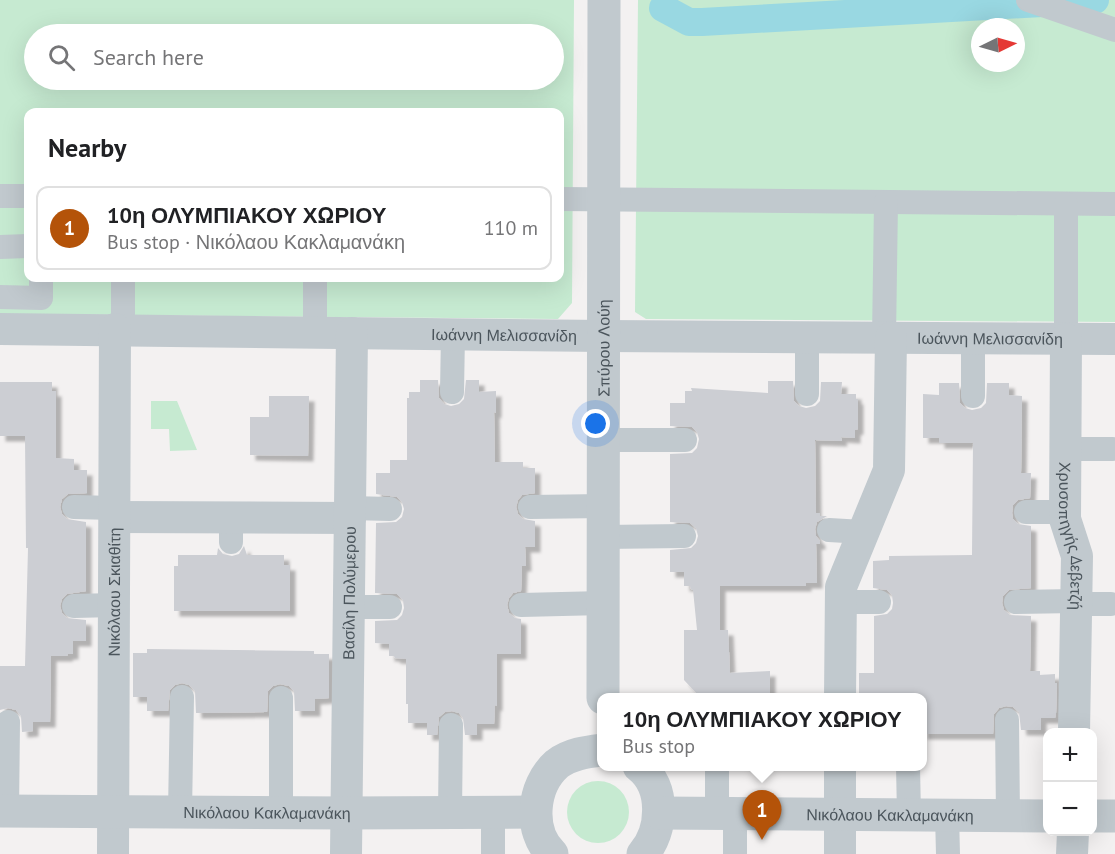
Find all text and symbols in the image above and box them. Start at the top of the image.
north arrow [971,18,1025,72]
search box [24,24,564,90]
icon: search [45,41,78,74]
text: Search here [93,43,204,71]
text: Nearby [48,131,126,164]
text: 10η ΟΛΥΜΠΙΑΚΟΥ ΧΩΡΙΟΥ [107,201,386,229]
text: 1 [64,215,75,241]
text: 110 m [484,215,538,241]
text: Bus stop · Νικόλαου Κακλαμανάκη [107,229,405,255]
street label: Σπύρου Λούη [593,299,614,397]
street label: Ιωάννη Μελισσανίδη [431,324,577,346]
street label: Ιωάννη Μελισσανίδη [917,328,1063,349]
your location [581,409,610,438]
street label: Χρυσοπηγής Δεβετζή [1055,462,1087,610]
street label: Βασίλη Πολύμερου [338,526,360,660]
street label: Νικόλαου Σκιαθίτη [104,528,124,656]
popup [597,693,927,771]
text: 10η ΟΛΥΜΠΙΑΚΟΥ ΧΩΡΙΟΥ [622,705,902,733]
map controls [1043,728,1097,836]
button: + [1043,728,1097,782]
text: Bus stop [622,733,695,759]
button: − [1043,782,1097,836]
pin: 1 [742,790,782,840]
street label: Νικόλαου Κακλαμανάκη [183,802,351,823]
street label: Νικόλαου Κακλαμανάκη [806,804,974,825]

